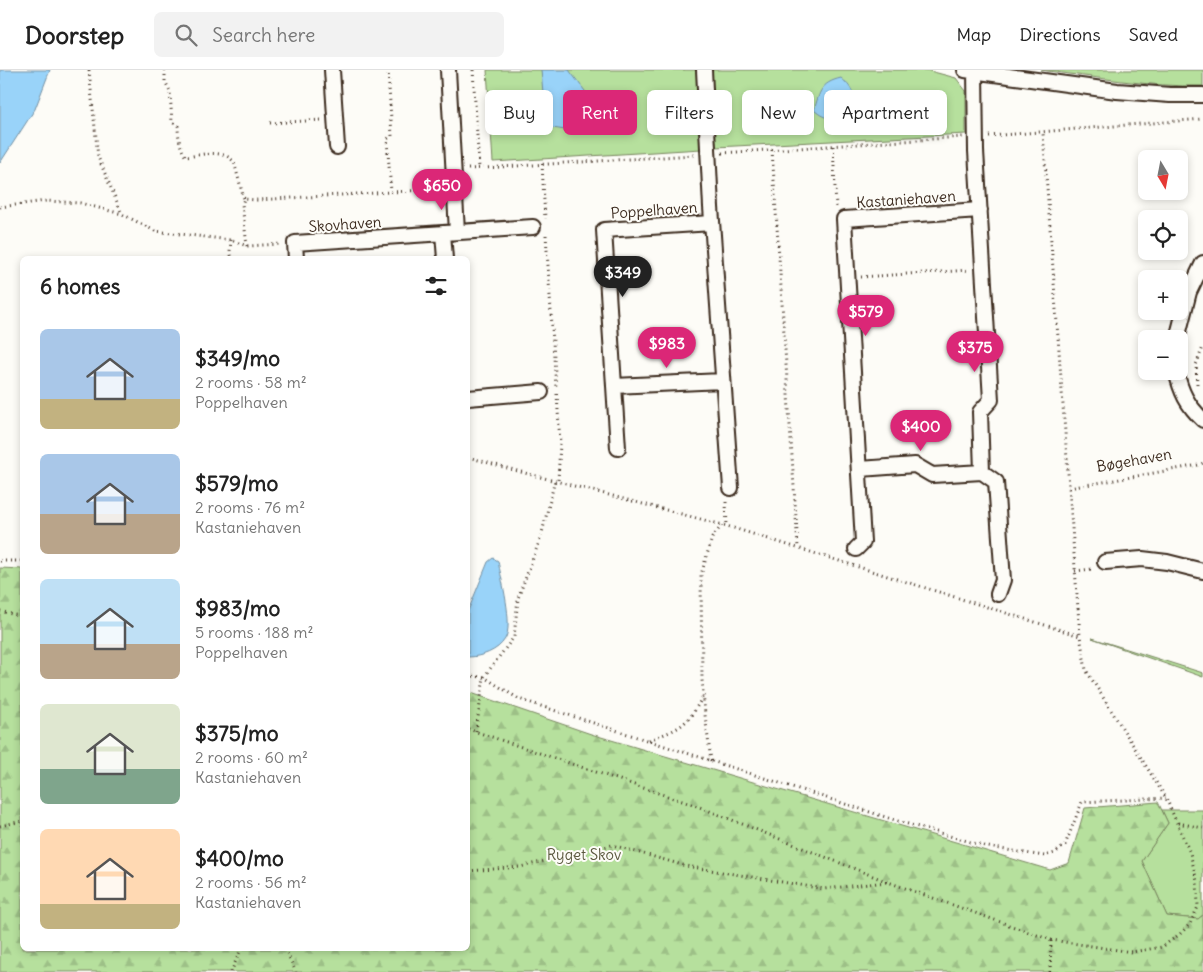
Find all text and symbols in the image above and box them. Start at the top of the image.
search box [154,12,504,57]
text: Doorstep [25,20,124,50]
icon: search [172,21,200,49]
text: Search here [212,23,315,47]
text: Map [956,23,991,46]
text: Directions [1019,23,1101,46]
text: Saved [1129,23,1178,46]
chip: Buy [485,90,553,135]
chip: Rent [563,90,637,135]
chip: Filters [647,90,732,135]
chip: New [742,90,814,135]
chip: Apartment [824,90,947,135]
north arrow [1138,150,1188,200]
map controls [1138,150,1188,380]
pin: $650 [412,168,472,211]
text: $650 [423,175,461,195]
street label: Kastaniehaven [856,186,957,212]
street label: Poppelhaven [610,197,698,223]
button: locate [1138,210,1188,260]
street label: Skovhaven [308,212,382,236]
pin: $349 [593,256,653,298]
text: $349 [605,262,641,282]
button: + [1138,270,1188,320]
icon: filters [422,272,450,300]
text: 6 homes [40,273,120,300]
pin: $579 [836,294,896,337]
text: $579 [848,301,884,321]
pin: $983 [637,326,697,369]
pin: $375 [945,330,1005,373]
button: − [1138,330,1188,380]
text: $983 [649,333,685,353]
text: $375 [958,337,993,357]
text: $349/mo [195,345,280,372]
icon: home [80,349,140,409]
text: 2 rooms · 58 m² [195,372,307,392]
text: Poppelhaven [195,392,288,412]
pin: $400 [891,410,951,452]
text: $400 [901,416,941,436]
street label: Bøgehaven [1095,444,1173,476]
text: $579/mo [195,470,278,497]
icon: home [80,474,140,534]
text: 2 rooms · 76 m² [195,497,305,517]
text: Kastaniehaven [195,517,301,537]
text: $983/mo [195,595,280,622]
icon: home [80,599,140,659]
text: 5 rooms · 188 m² [195,622,313,642]
text: Poppelhaven [195,642,288,662]
text: $375/mo [195,720,279,747]
icon: home [80,724,140,784]
text: 2 rooms · 60 m² [195,747,308,767]
text: Kastaniehaven [195,767,301,787]
text: $400/mo [195,845,284,872]
park label: Ryget Skov [547,845,621,864]
icon: home [80,849,140,909]
text: 2 rooms · 56 m² [195,872,307,892]
text: Kastaniehaven [195,892,301,912]

